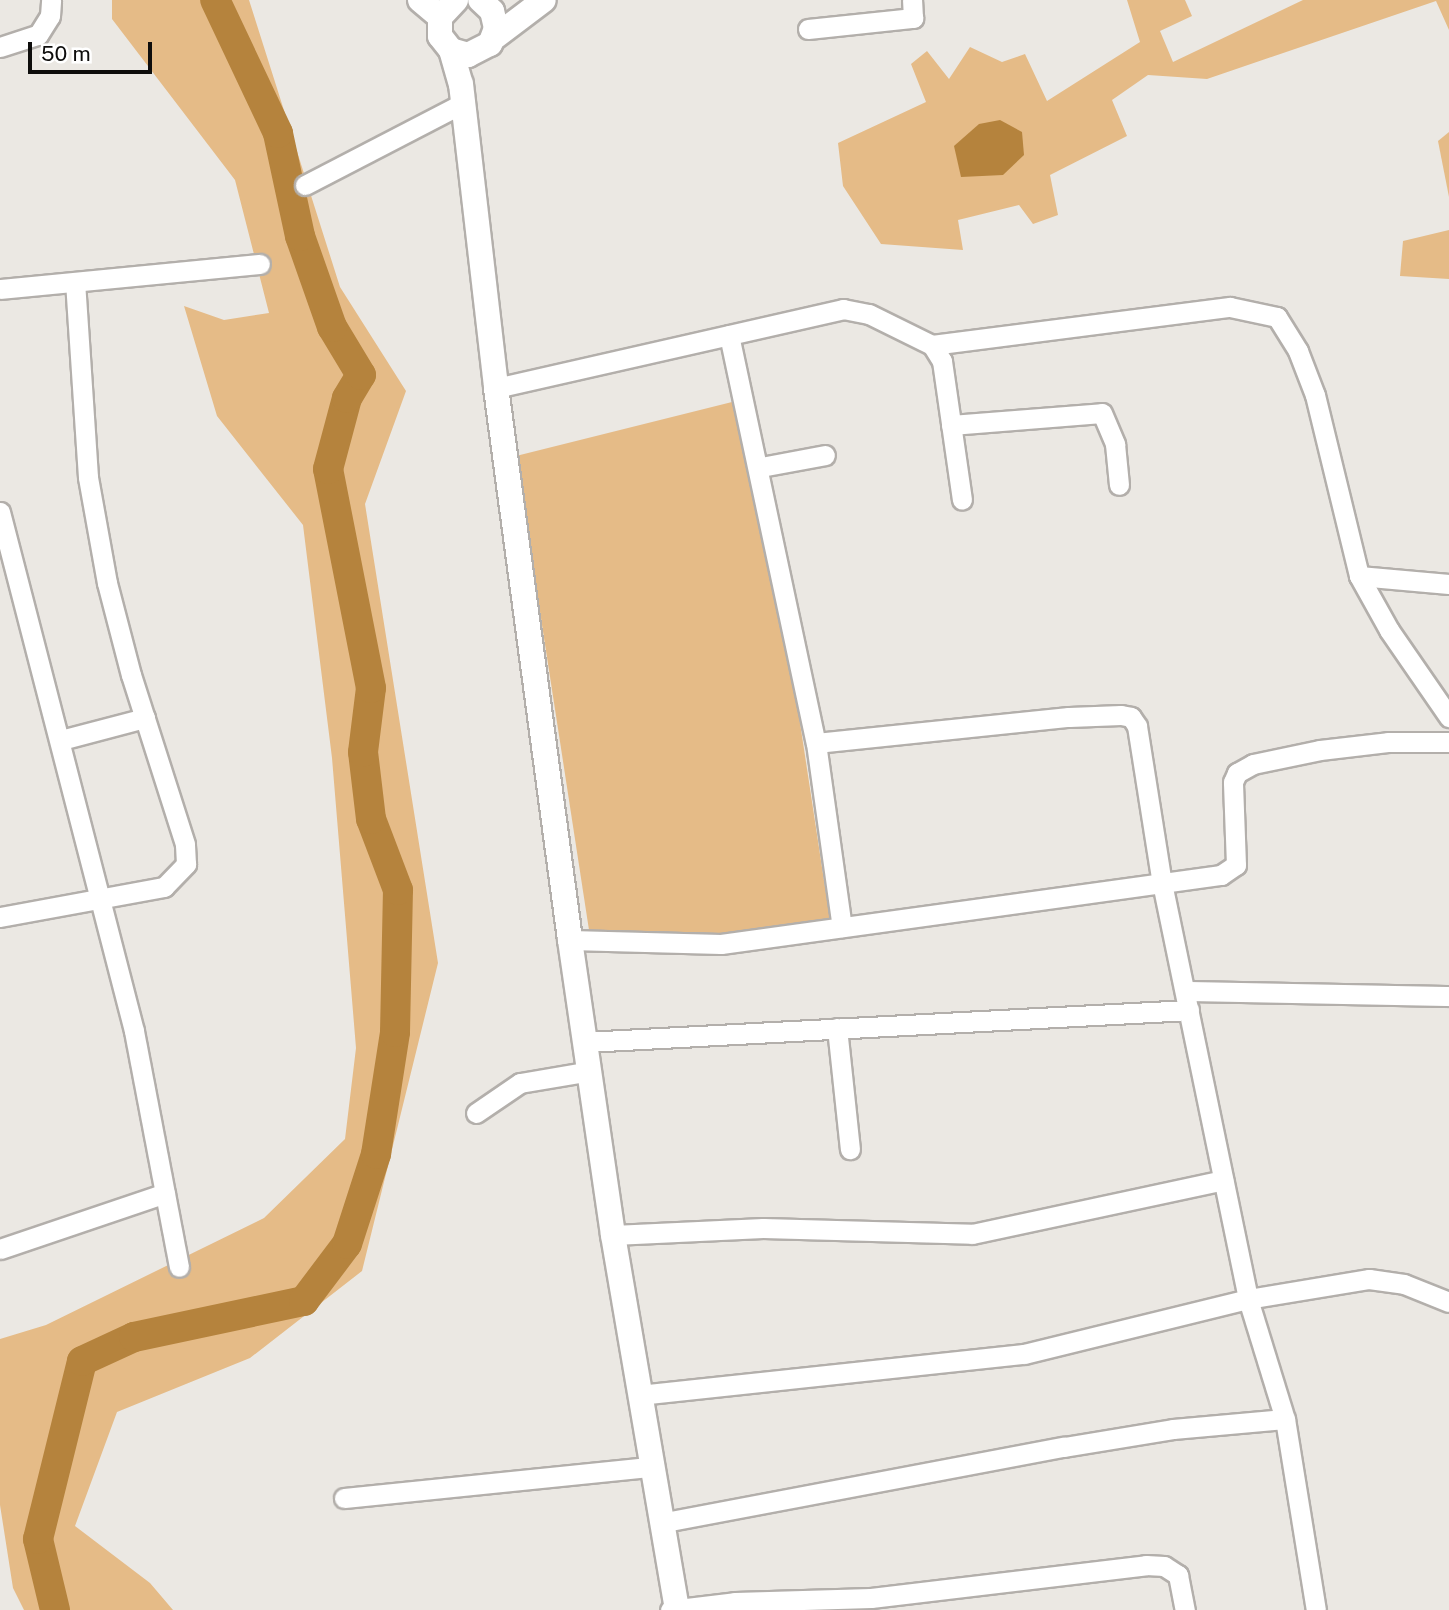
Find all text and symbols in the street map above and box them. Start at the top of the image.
scale bar [32,28,156,72]
text: 50 m [41,41,91,66]

